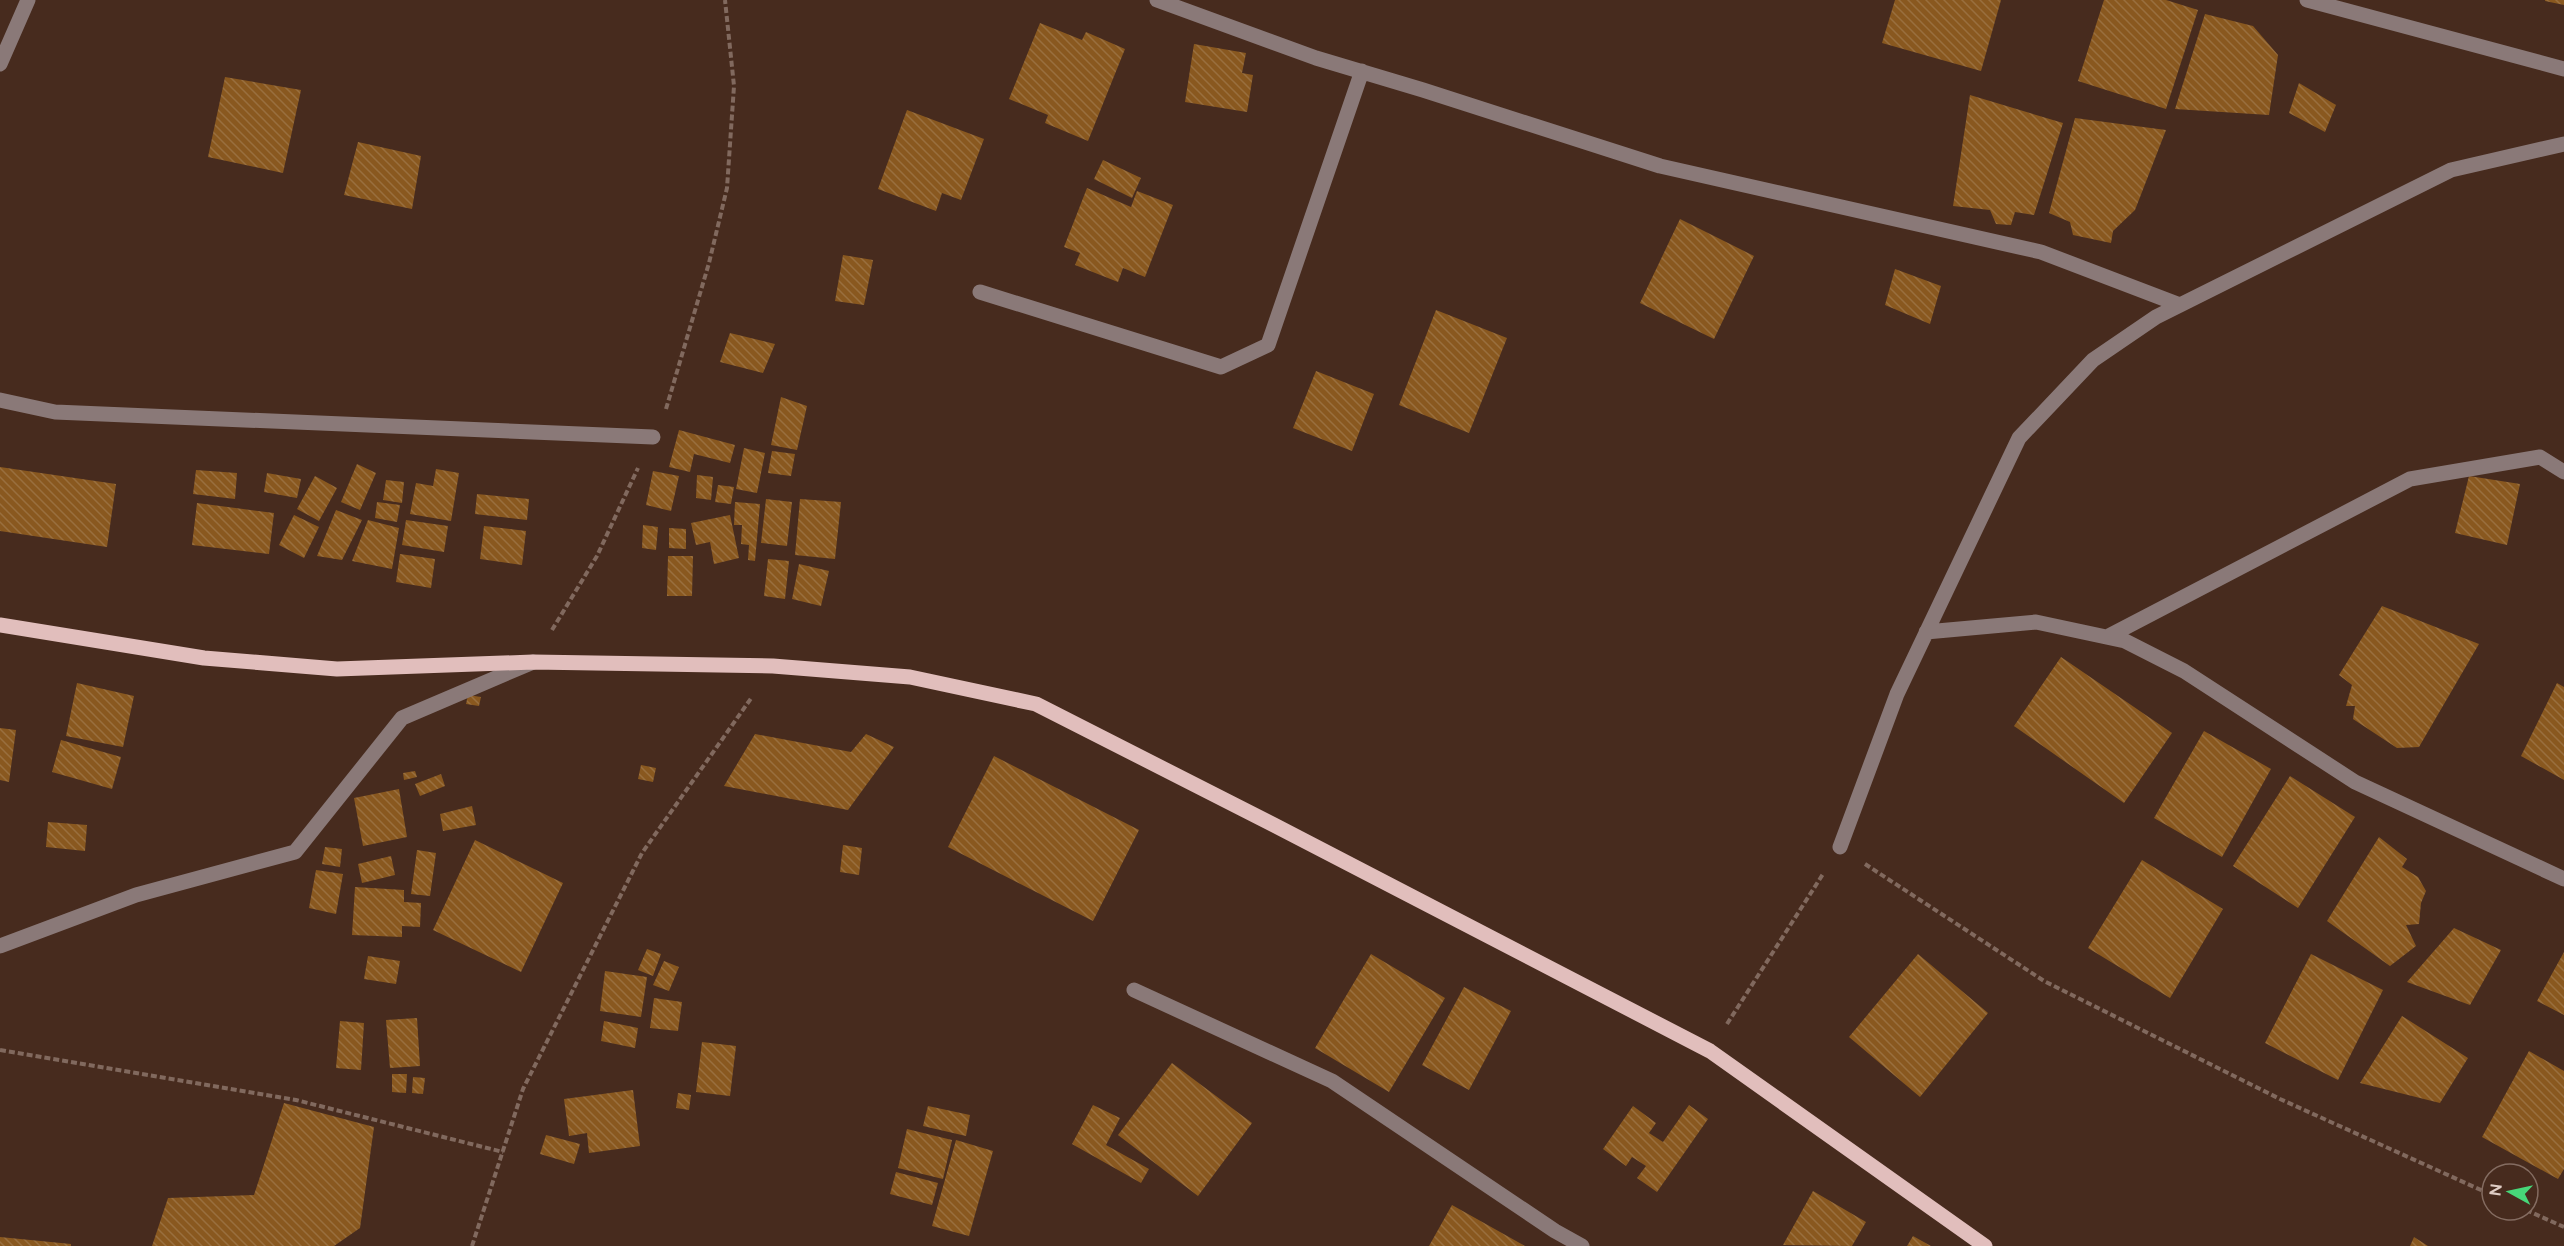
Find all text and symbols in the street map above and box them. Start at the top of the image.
north arrow [2480,1162,2540,1222]
text: N [2485,1183,2506,1197]

